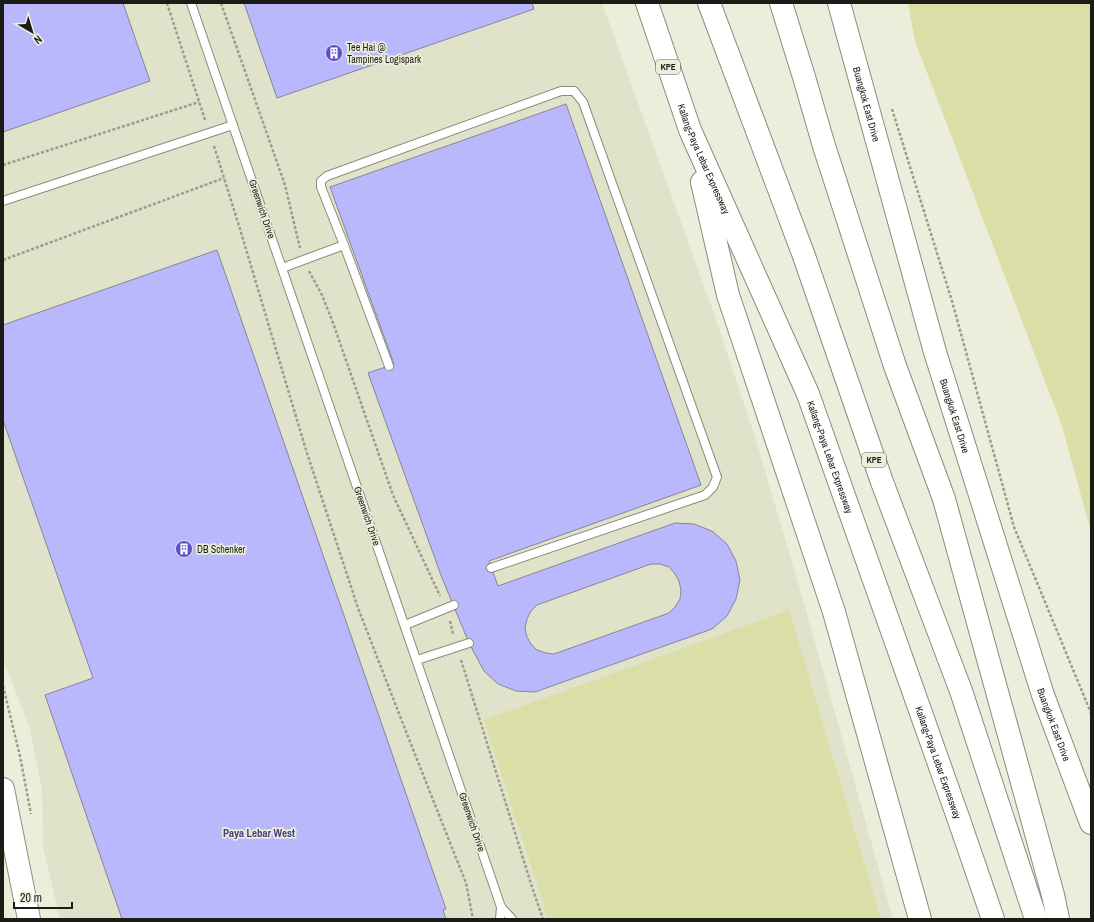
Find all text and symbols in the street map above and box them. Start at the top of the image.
north arrow [12,12,52,52]
text: N [31,32,45,47]
place label: Tee Hai @ Tampines Logispark [347,41,422,66]
building icon: Tee Hai @ Tampines Logispark [324,43,344,63]
road number: KPE [656,60,680,74]
street label: Buangkok East Drive [850,65,883,144]
street label: Kallang-Paya Lebar Expressway [675,102,734,217]
street label: Greenwich Drive [246,178,278,241]
street label: Buangkok East Drive [937,377,973,455]
street label: Kallang-Paya Lebar Expressway [804,399,857,516]
road number: KPE [862,453,886,467]
street label: Greenwich Drive [351,485,383,548]
building icon: DB Schenker [174,539,194,559]
place label: DB Schenker [197,543,246,556]
street label: Buangkok East Drive [1035,686,1074,763]
street label: Kallang-Paya Lebar Expressway [913,704,965,821]
street label: Greenwich Drive [456,791,488,854]
district label: Paya Lebar West [223,826,295,840]
scale bar [14,884,72,910]
text: 20 m [20,890,42,906]

